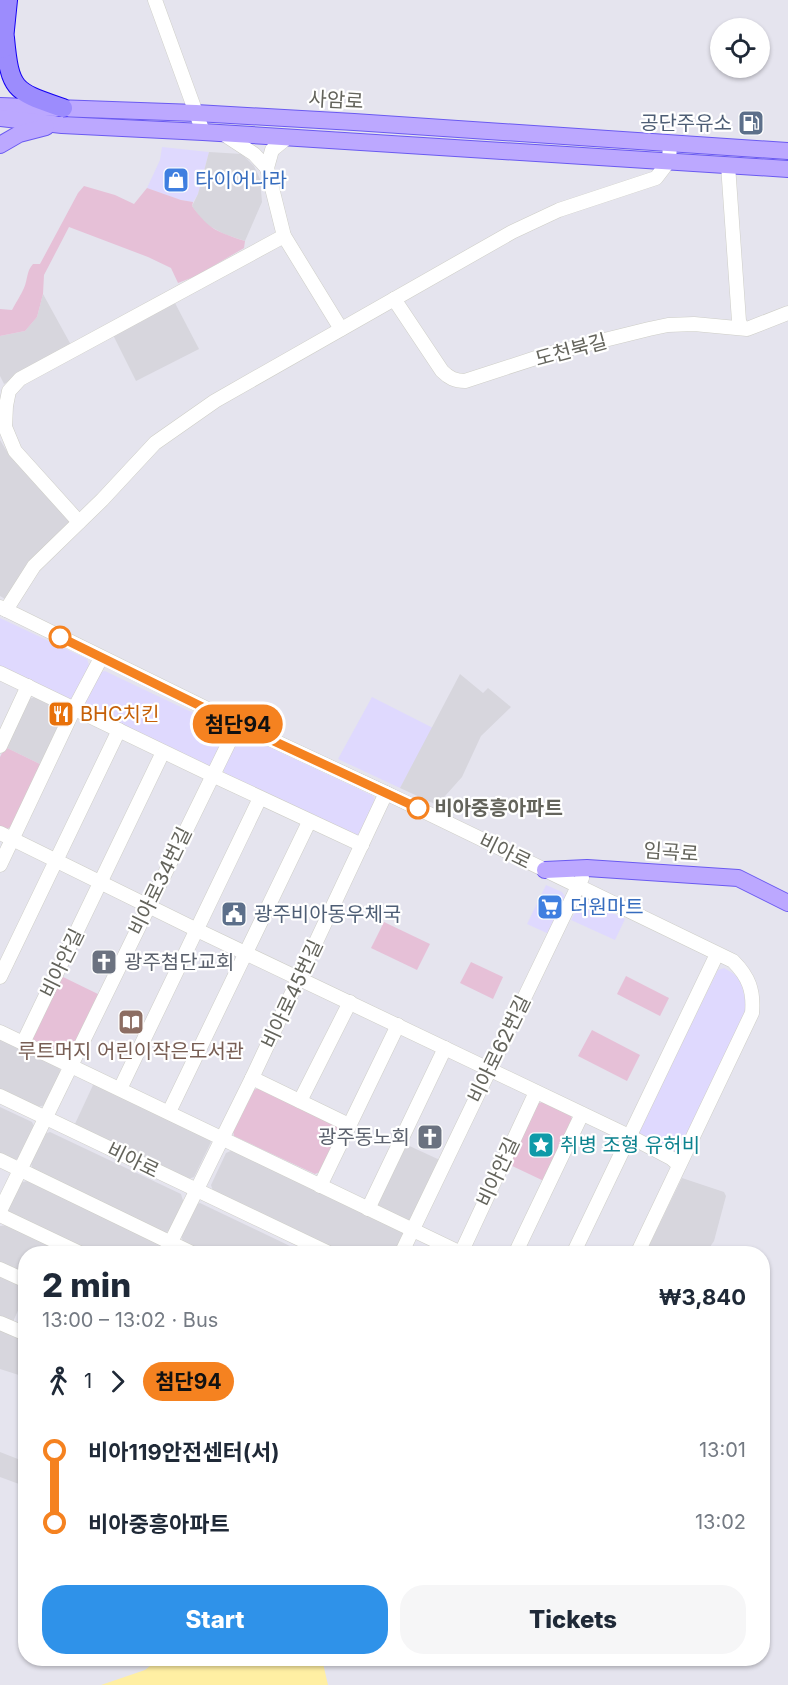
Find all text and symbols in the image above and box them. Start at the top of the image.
map controls [710,18,770,78]
button: locate [710,18,770,78]
street label: 사암로 [308,87,364,113]
fuel station icon: 공단주유소 [736,108,766,138]
place label: 공단주유소 [640,111,732,135]
shop icon: 타이어나라 [161,165,191,195]
place label: 타이어나라 [195,168,287,192]
street label: 도천북길 [532,329,610,371]
unlabelled marker [49,626,71,648]
restaurant icon: BHC치킨 [46,699,76,729]
place label: BHC치킨 [80,702,159,726]
line badge: 첨단94 [196,704,280,744]
text: 첨단94 [205,712,271,737]
place label: 비아중흥아파트 [434,796,563,820]
marker: 비아중흥아파트 [407,797,429,819]
street label: 비아로34번길 [124,823,196,939]
street label: 비아로 [475,828,535,874]
street label: 임곡로 [643,838,699,866]
supermarket icon: 더원마트 [535,892,565,922]
place label: 더원마트 [570,895,644,919]
public building icon: 광주비아동우체국 [219,899,249,929]
place label: 광주비아동우체국 [254,902,401,926]
street label: 비아안길 [35,925,89,1001]
street label: 비아로45번길 [256,936,328,1052]
church icon: 광주첨단교회 [89,947,119,977]
place label: 광주첨단교회 [124,950,234,974]
street label: 비아로62번길 [463,991,535,1107]
library icon: 루트머지 어린이작은도서관 [116,1007,146,1037]
place label: 루트머지 어린이작은도서관 [18,1039,244,1063]
church icon: 광주동노회 [415,1122,445,1152]
place label: 광주동노회 [318,1125,410,1149]
place icon: 취병 조형 유허비 [526,1130,556,1160]
place label: 취병 조형 유허비 [560,1133,700,1157]
street label: 비아안길 [472,1134,524,1210]
street label: 비아로 [103,1137,163,1183]
text: 2 min [42,1265,131,1305]
text: ₩3,840 [659,1284,746,1310]
text: 13:00 – 13:02 · Bus [42,1308,218,1332]
icon: walk [42,1365,75,1398]
icon: forward [101,1365,134,1398]
text: 1 [84,1369,92,1393]
text: 첨단94 [155,1369,222,1394]
text: 13:01 [699,1438,746,1462]
text: 비아119안전센터(서) [88,1439,280,1465]
text: 13:02 [695,1510,746,1534]
text: 비아중흥아파트 [88,1511,230,1537]
button: Start [42,1585,388,1654]
button: Tickets [400,1585,746,1654]

